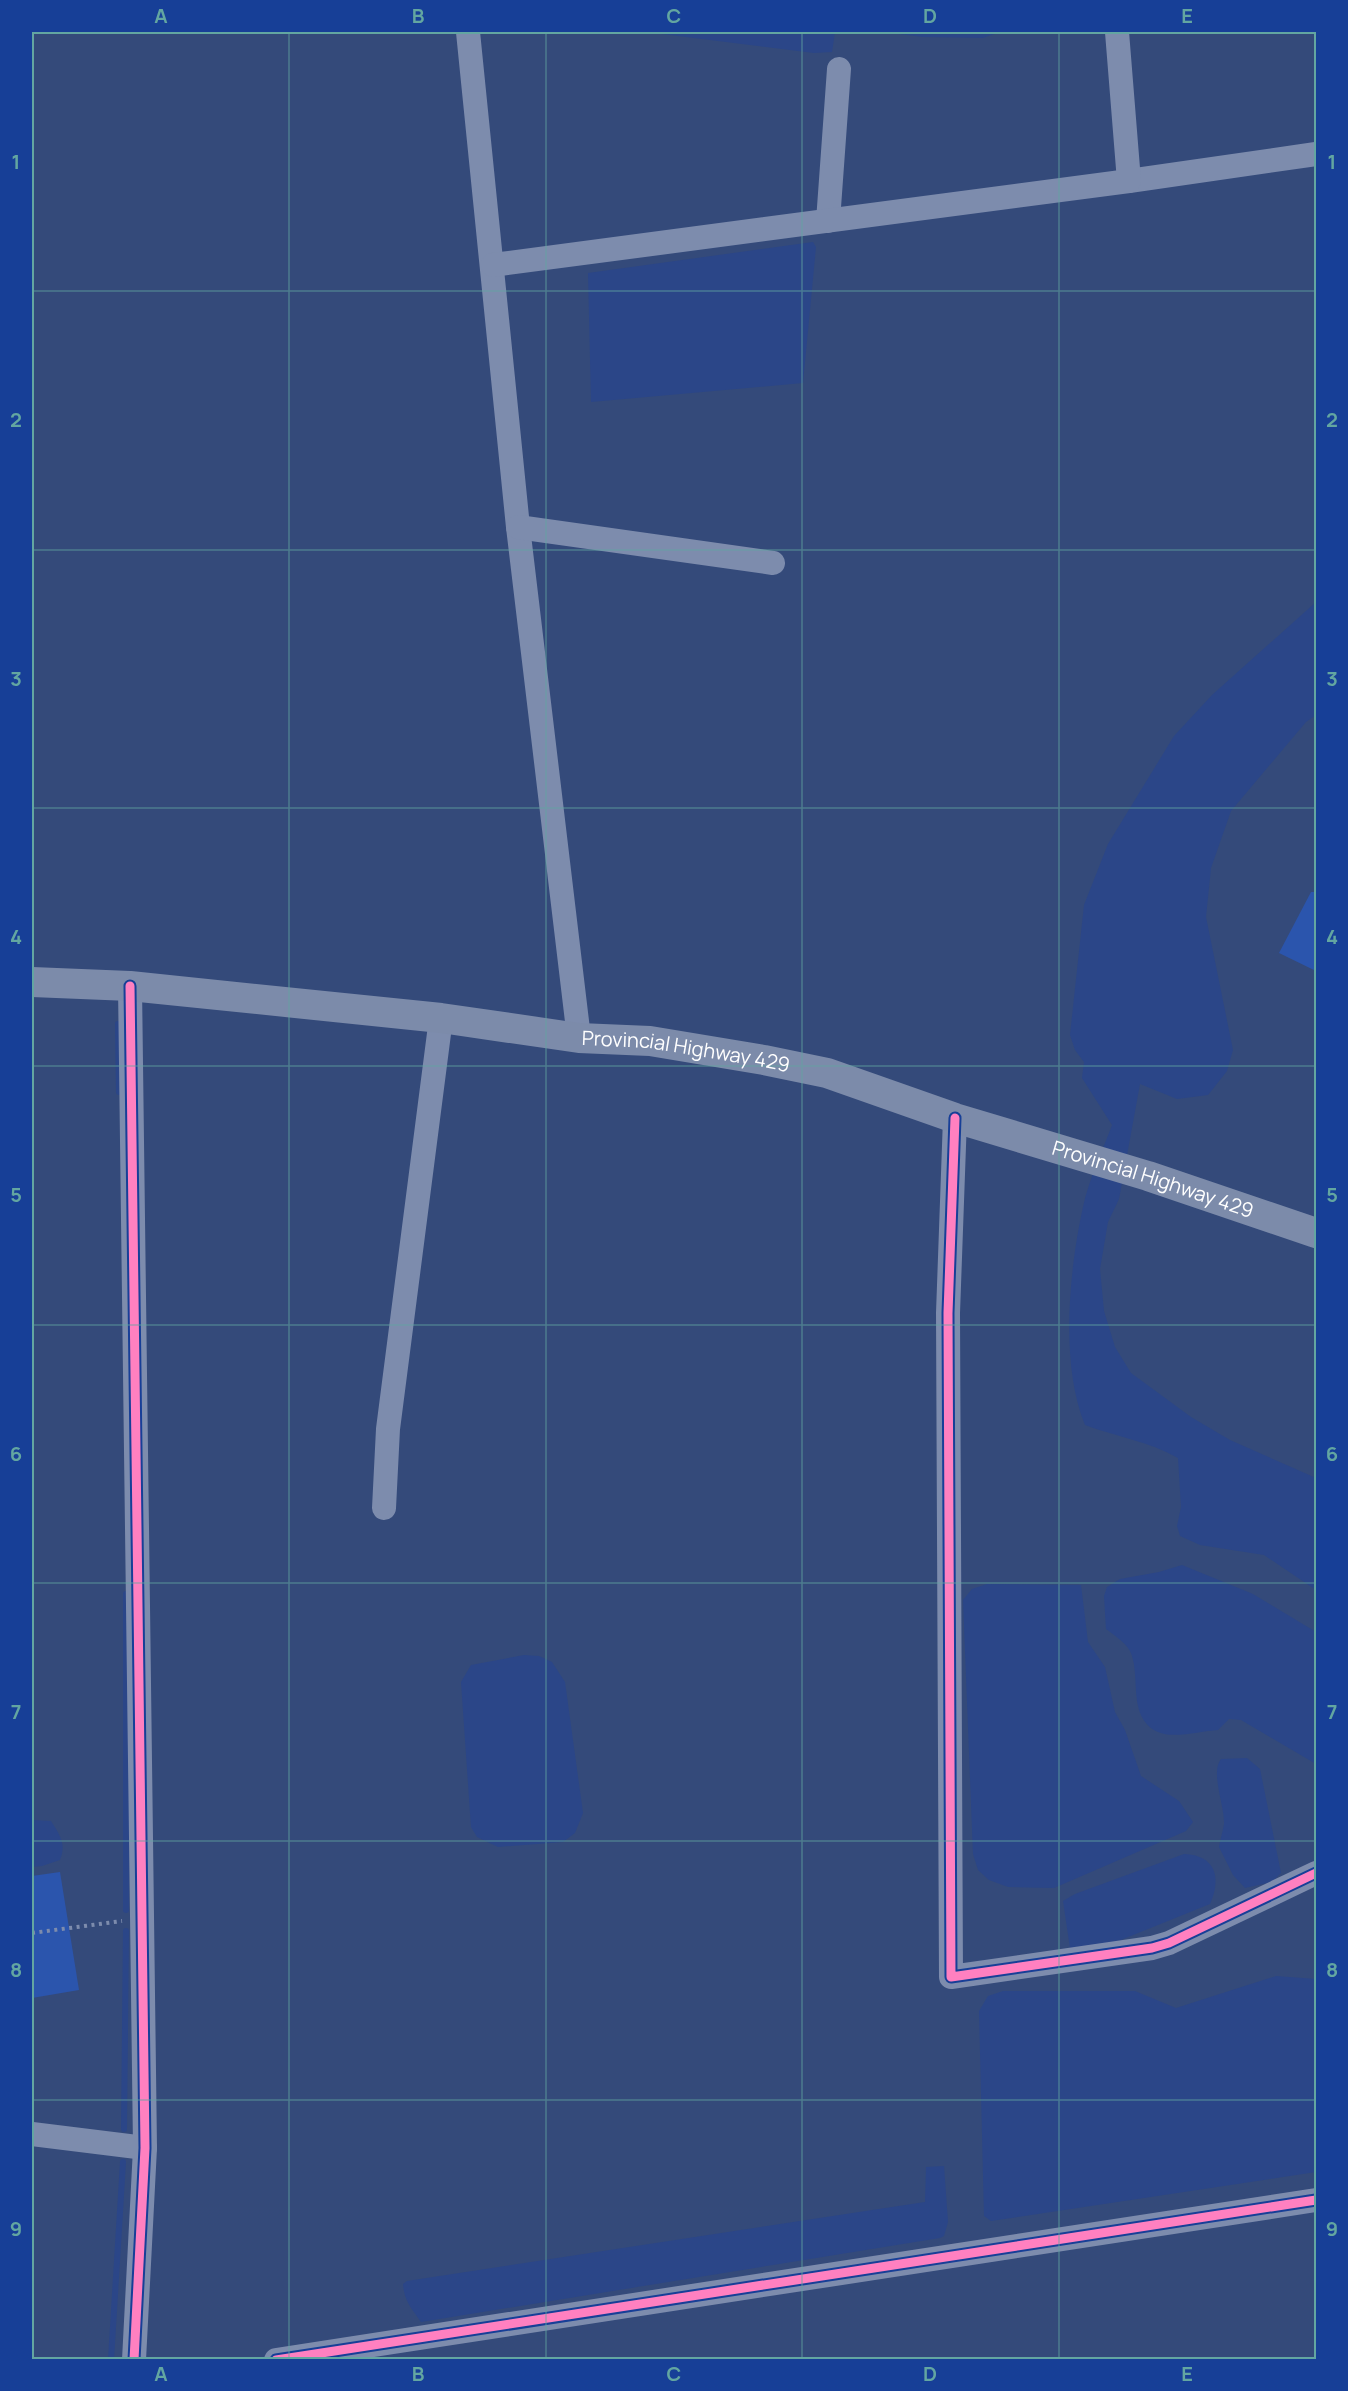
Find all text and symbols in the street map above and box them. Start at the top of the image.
text: A [154,2,168,29]
text: B [412,2,425,29]
text: C [667,2,681,29]
text: D [923,2,937,29]
text: E [1181,2,1193,29]
text: 1 [12,148,20,175]
text: 1 [1328,148,1336,175]
text: 2 [10,406,22,433]
text: 2 [1326,406,1338,433]
text: 3 [10,665,22,692]
text: 3 [1326,665,1338,692]
text: 4 [10,923,22,950]
text: 4 [1326,923,1338,950]
street label: Provincial Highway 429 [581,1024,793,1078]
street label: Provincial Highway 429 [1049,1134,1257,1224]
text: 5 [10,1181,22,1208]
text: 5 [1326,1181,1338,1208]
text: 6 [10,1440,22,1467]
text: 6 [1326,1440,1338,1467]
text: 7 [11,1698,21,1725]
text: 7 [1327,1698,1337,1725]
text: 8 [10,1956,22,1983]
text: 8 [1326,1956,1338,1983]
text: 9 [10,2215,22,2242]
text: 9 [1326,2215,1338,2242]
text: A [154,2360,168,2387]
text: B [412,2360,425,2387]
text: C [667,2360,681,2387]
text: D [923,2360,937,2387]
text: E [1181,2360,1193,2387]

